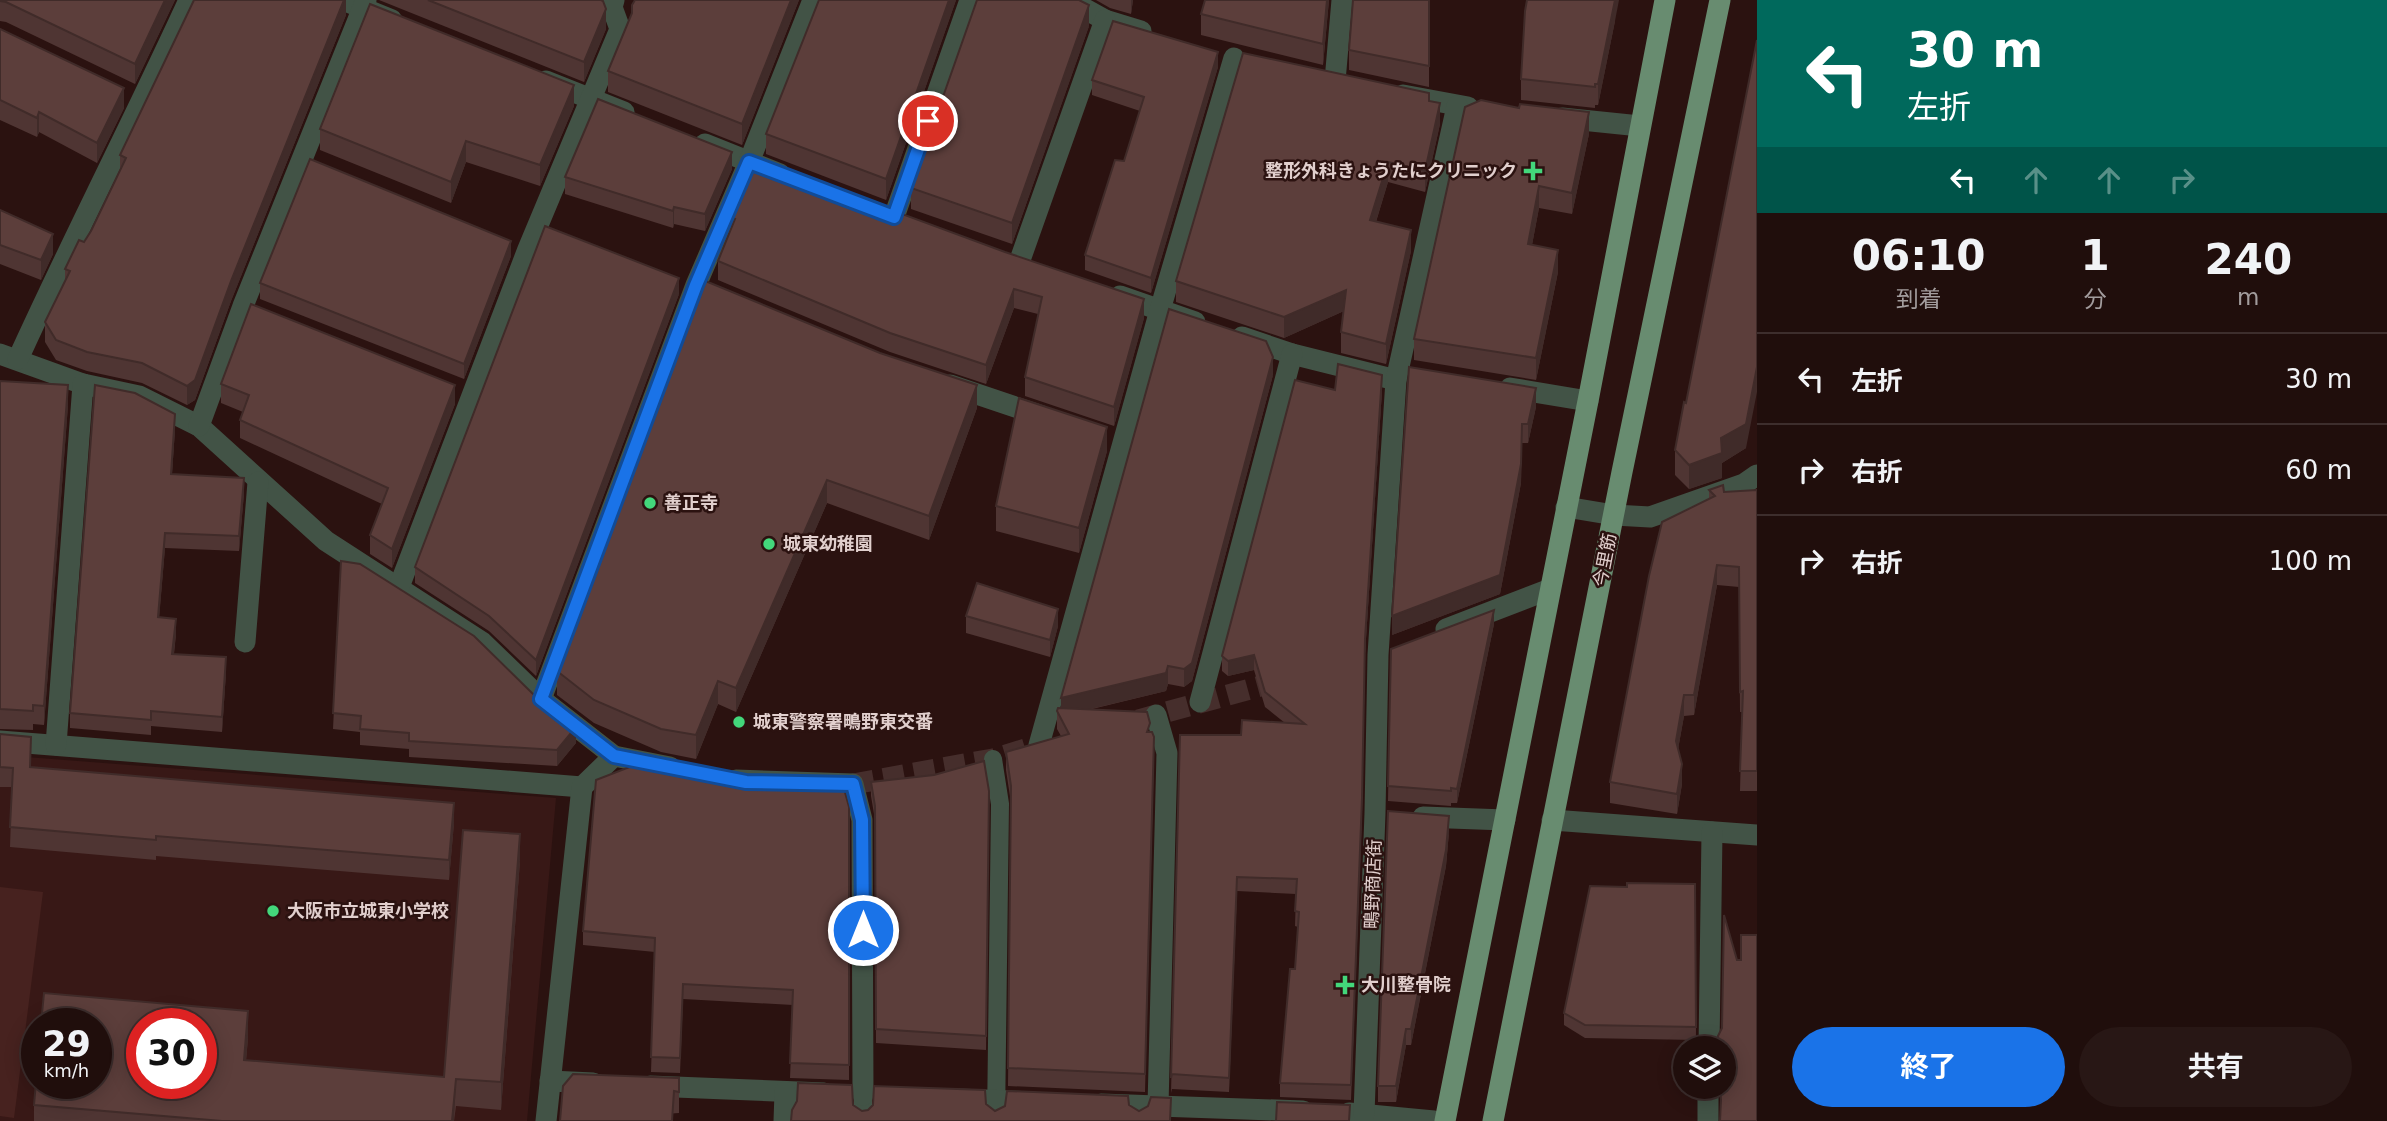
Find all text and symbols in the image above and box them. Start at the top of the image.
text: 30 m [1907,22,2043,79]
icon: left [1792,28,1883,119]
text: 左折 [1907,88,1971,126]
pin [898,91,958,151]
icon: arrive [909,102,947,140]
place label: 整形外科きょうたにクリニック [1265,160,1517,181]
marker: 整形外科きょうたにクリニック [1523,161,1543,181]
icon: left [1944,161,1982,199]
icon: ahead [2017,161,2055,199]
icon: ahead [2090,161,2128,199]
icon: right [2163,161,2201,199]
text: 06:10 [1852,231,1986,280]
text: 1 [2080,231,2110,280]
text: 240 [2204,235,2292,284]
text: m [2237,284,2260,310]
text: 到着 [1896,286,1942,312]
text: 分 [2084,286,2107,312]
icon: left [1792,360,1830,398]
text: 30 m [2285,364,2352,394]
text: 左折 [1851,366,1903,396]
icon: right [1792,451,1830,489]
text: 60 m [2285,455,2352,485]
text: 右折 [1851,457,1903,487]
place label: 善正寺 [664,492,718,513]
marker: 善正寺 [642,495,658,511]
street label: 今里筋 [1589,531,1620,588]
place label: 城東幼稚園 [783,533,873,554]
marker: 城東幼稚園 [761,536,777,552]
icon: right [1792,542,1830,580]
text: 100 m [2269,546,2352,576]
text: 右折 [1851,548,1903,578]
place label: 城東警察署鴫野東交番 [753,711,933,732]
marker: 城東警察署鴫野東交番 [731,714,747,730]
street label: 鴫野商店街 [1360,839,1385,929]
position arrow [826,893,900,967]
place label: 大阪市立城東小学校 [287,900,449,921]
marker: 大阪市立城東小学校 [265,903,281,919]
place label: 大川整骨院 [1361,974,1451,995]
marker: 大川整骨院 [1335,975,1355,995]
speed limit sign: 30 [126,1008,217,1099]
text: 29 [42,1024,91,1064]
button: 終了 [1792,1027,2065,1107]
button: 共有 [2079,1027,2352,1107]
map controls [1673,1036,1736,1099]
button: layers [1673,1036,1736,1099]
text: km/h [44,1060,89,1081]

